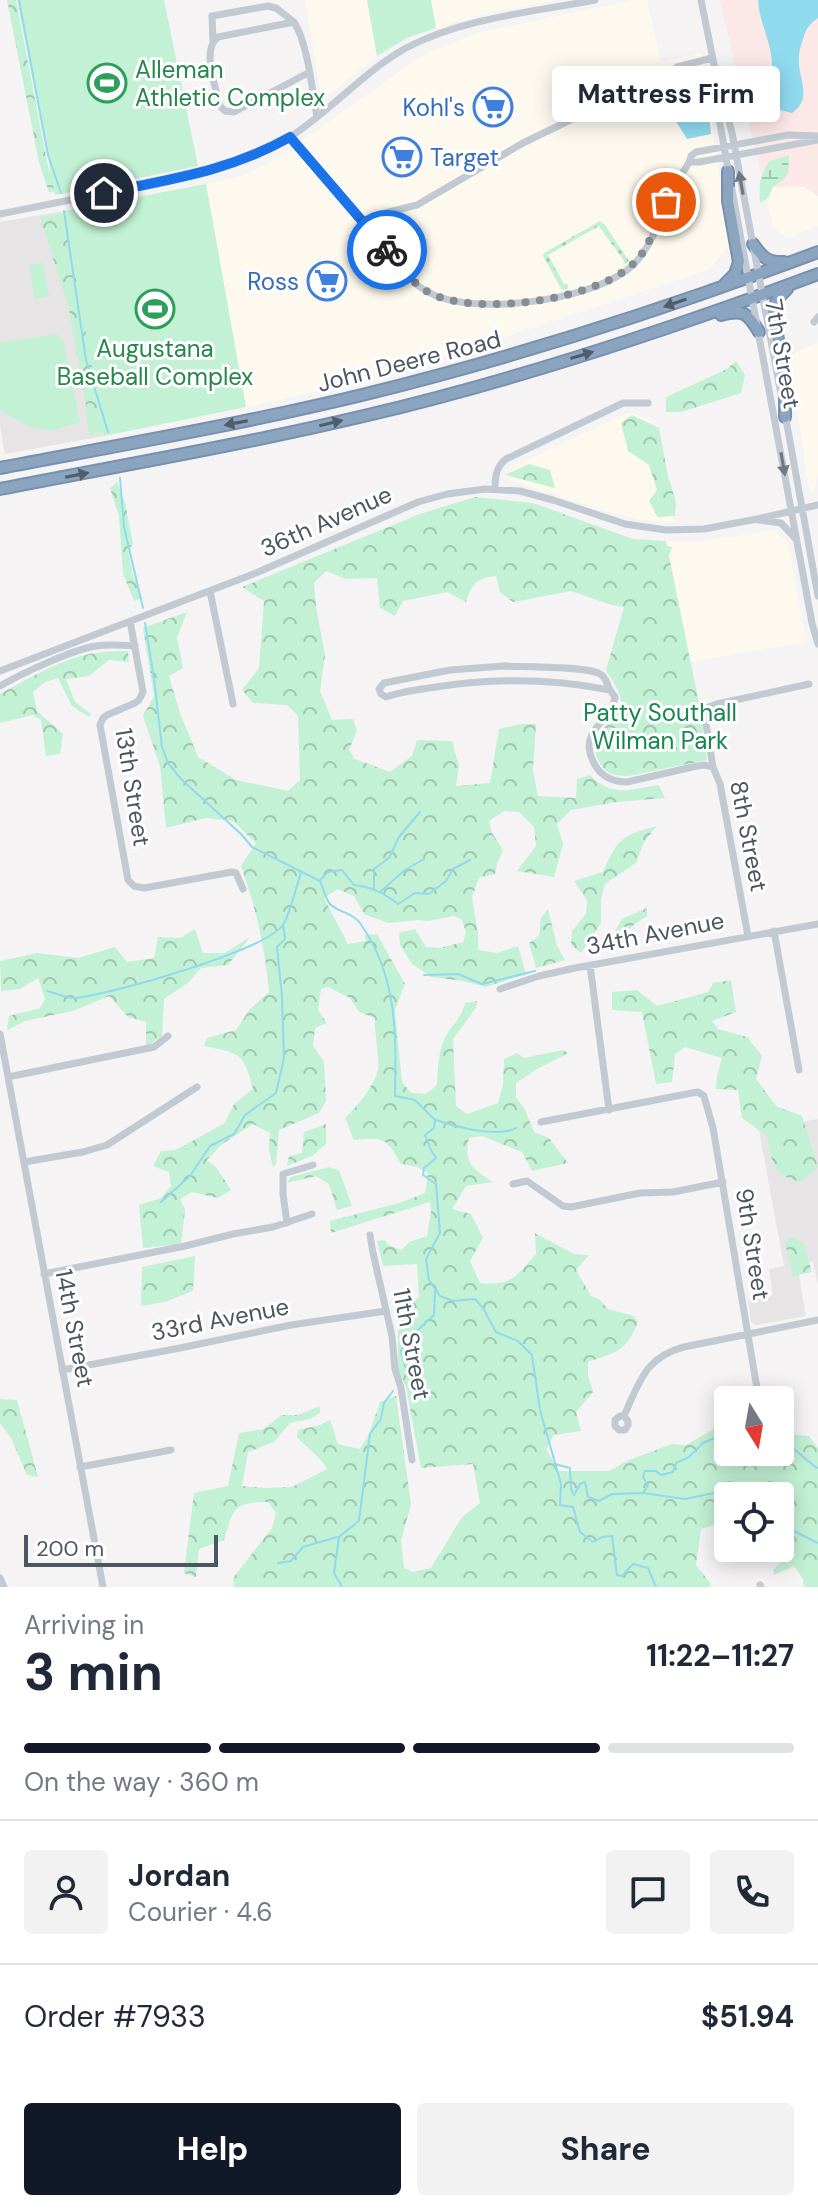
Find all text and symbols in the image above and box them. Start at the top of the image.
place label: Alleman Athletic Complex [135,54,325,113]
sports icon: Alleman Athletic Complex [86,62,128,104]
callout: Mattress Firm [552,66,780,122]
text: Mattress Firm [577,77,755,111]
supermarket icon: Kohl's [472,86,514,128]
place label: Kohl's [403,92,465,123]
supermarket icon: Target [381,136,423,178]
place label: Target [430,142,499,173]
pin [70,159,138,227]
pin [632,168,700,236]
one-way arrow [735,170,747,195]
icon: home [82,171,126,215]
icon: bag [644,180,688,224]
courier [347,210,427,290]
icon: bike [365,228,409,272]
supermarket icon: Ross [306,260,348,302]
place label: Ross [247,266,299,297]
sports icon: Augustana Baseball Complex [134,288,176,330]
street label: 7th Street [758,297,808,411]
one-way arrow [663,298,687,310]
street label: John Deere Road [314,323,504,399]
place label: Augustana Baseball Complex [57,333,253,392]
one-way arrow [571,348,595,361]
one-way arrow [319,416,344,429]
one-way arrow [223,417,248,430]
one-way arrow [777,452,789,477]
one-way arrow [64,468,89,480]
street label: 36th Avenue [256,478,396,564]
park label: Patty Southall Wilman Park [583,697,737,756]
street label: 13th Street [108,726,158,848]
street label: 8th Street [723,778,775,894]
street label: 34th Avenue [583,904,727,962]
street label: 9th Street [729,1186,777,1302]
street label: 14th Street [48,1266,102,1390]
street label: 11th Street [386,1286,438,1402]
street label: 33rd Avenue [148,1290,292,1348]
north arrow [714,1386,794,1466]
map controls [714,1386,794,1562]
button: locate [714,1482,794,1562]
scale bar [24,1531,218,1567]
text: 200 m [36,1534,104,1563]
text: Arriving in [24,1608,144,1642]
text: 11:22–11:27 [646,1636,794,1675]
text: 3 min [24,1638,163,1706]
text: On the way · 360 m [24,1765,259,1799]
button: person [24,1850,108,1934]
button: chat [606,1850,690,1934]
button: phone [710,1850,794,1934]
text: Jordan [128,1856,230,1895]
text: Courier · 4.6 [128,1895,273,1929]
text: Order #7933 [24,1997,206,2036]
text: $51.94 [701,1997,794,2036]
button: Help [24,2103,401,2195]
button: Share [417,2103,794,2195]

